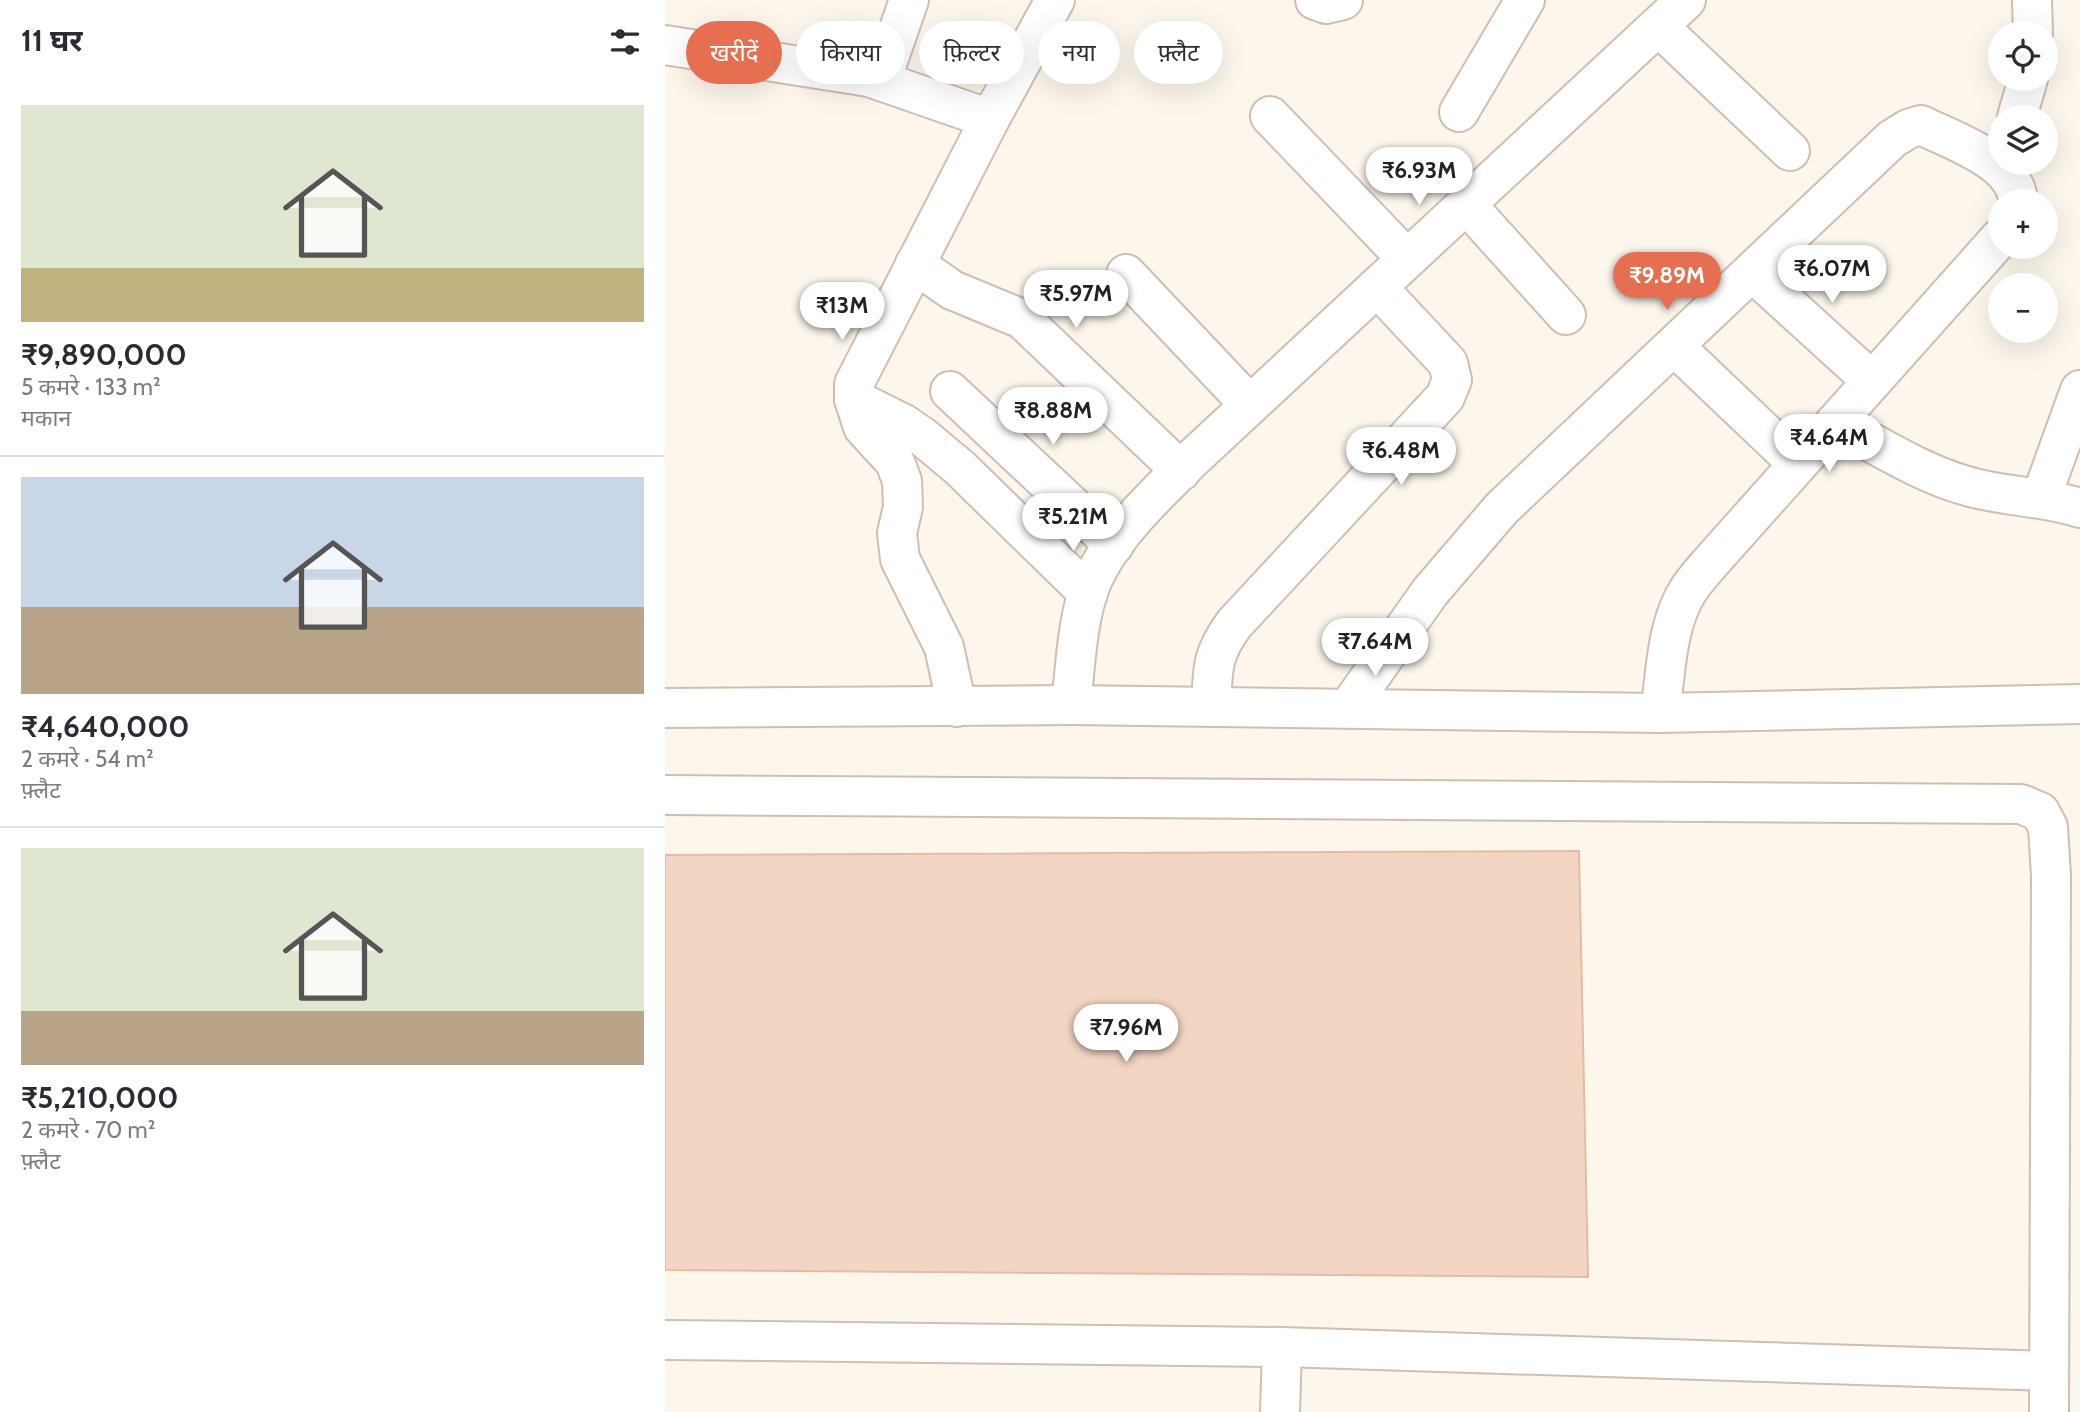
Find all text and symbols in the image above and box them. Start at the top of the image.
chip: खरीदें [686,21,782,84]
chip: किराया [796,21,905,84]
chip: फ़िल्टर [919,21,1024,84]
chip: नया [1038,21,1120,84]
chip: फ़्लैट [1134,21,1223,84]
map controls [1988,21,2058,343]
button: locate [1988,21,2058,91]
text: 11 घर [21,22,83,59]
icon: filters [606,23,644,61]
button: layers [1988,105,2058,175]
pin: ₹6.93M [1362,148,1476,207]
icon: home [270,150,396,276]
text: ₹6.93M [1382,156,1456,184]
button: + [1988,189,2058,259]
pin: ₹6.07M [1775,246,1889,305]
pin: ₹9.89M [1610,252,1724,312]
text: ₹6.07M [1793,254,1871,282]
text: ₹9.89M [1629,261,1705,289]
pin: ₹5.97M [1019,270,1133,330]
button: − [1988,273,2058,343]
text: ₹5.97M [1039,279,1113,307]
pin: ₹13M [801,282,883,342]
text: ₹13M [816,291,868,319]
text: ₹9,890,000 [21,336,187,373]
text: 5 कमरे · 133 m² [21,373,161,401]
pin: ₹8.88M [996,388,1110,447]
text: ₹8.88M [1014,396,1092,424]
text: मकान [21,404,71,432]
pin: ₹4.64M [1772,414,1886,474]
text: ₹4.64M [1790,423,1868,451]
pin: ₹6.48M [1344,428,1458,487]
text: ₹6.48M [1362,436,1440,464]
pin: ₹5.21M [1016,494,1130,553]
text: ₹5.21M [1038,502,1108,530]
icon: home [270,522,396,648]
pin: ₹7.64M [1318,618,1432,678]
text: ₹7.64M [1338,627,1412,655]
text: ₹4,640,000 [21,708,190,745]
text: 2 कमरे · 54 m² [21,745,154,773]
text: फ़्लैट [21,776,61,804]
icon: home [270,893,396,1019]
pin: ₹7.96M [1069,1004,1183,1064]
text: ₹7.96M [1089,1013,1163,1041]
text: ₹5,210,000 [21,1079,178,1116]
text: 2 कमरे · 70 m² [21,1116,155,1144]
text: फ़्लैट [21,1147,61,1175]

